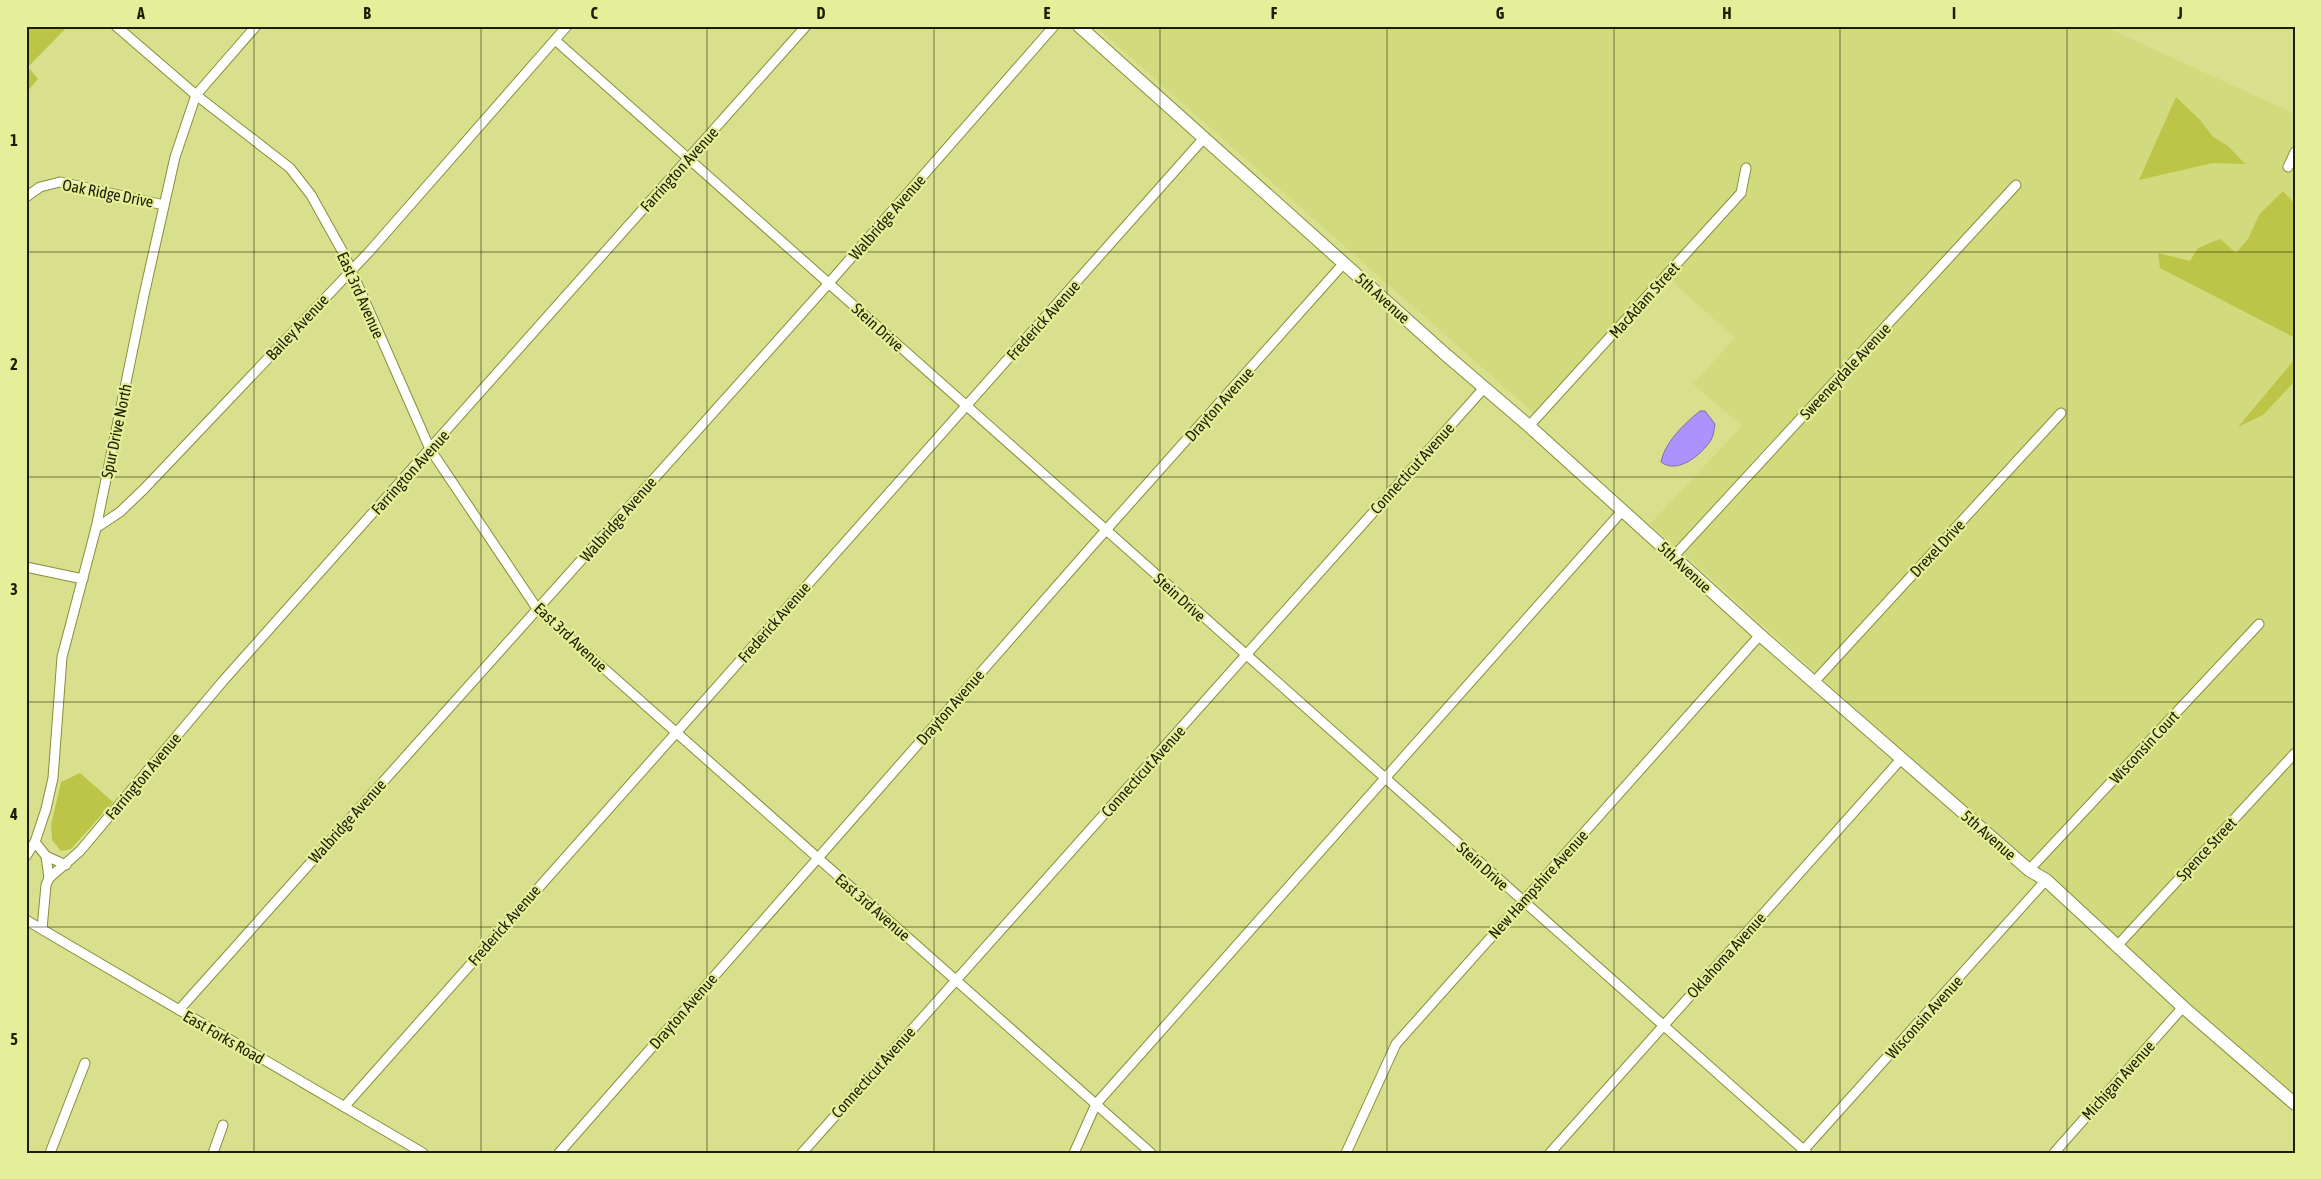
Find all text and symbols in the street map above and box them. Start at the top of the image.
text: A [136,4,145,22]
text: B [363,4,371,22]
text: C [590,4,598,22]
text: D [817,4,826,22]
text: E [1044,4,1051,22]
text: F [1271,4,1278,22]
text: G [1496,4,1505,22]
text: H [1722,4,1732,22]
text: I [1952,4,1956,22]
text: J [2176,4,2183,22]
street label: Farrington Avenue [636,123,722,216]
text: 1 [10,131,18,149]
street label: Walbridge Avenue [845,171,930,264]
street label: Oak Ridge Drive [61,175,155,212]
street label: East 3rd Avenue [334,249,388,341]
street label: MacAdam Street [1605,258,1683,342]
street label: 5th Avenue [1352,269,1414,327]
street label: Frederick Avenue [1003,277,1083,363]
street label: Bailey Avenue [262,291,333,364]
street label: Stein Drive [849,299,907,355]
street label: Sweeneydale Avenue [1796,319,1895,423]
text: 2 [10,355,18,373]
street label: Drayton Avenue [1181,363,1258,445]
street label: Spur Drive North [97,382,136,480]
street label: Connecticut Avenue [1366,419,1458,517]
street label: Farrington Avenue [367,426,453,519]
street label: Walbridge Avenue [576,473,661,566]
street label: Drexel Drive [1906,516,1968,580]
street label: 5th Avenue [1655,538,1715,596]
street label: Stein Drive [1151,569,1209,625]
street label: Frederick Avenue [734,578,814,666]
text: 3 [10,580,18,598]
street label: East 3rd Avenue [531,599,611,675]
street label: Drayton Avenue [913,666,988,749]
street label: Wisconsin Court [2106,707,2183,787]
street label: Connecticut Avenue [1097,722,1189,820]
street label: Farrington Avenue [102,729,185,824]
street label: Walbridge Avenue [305,775,390,867]
text: 4 [9,805,18,823]
street label: 5th Avenue [1958,806,2020,864]
street label: Spence Street [2172,813,2241,885]
street label: New Hampshire Avenue [1485,826,1592,943]
street label: Stein Drive [1454,838,1512,894]
street label: East 3rd Avenue [832,870,914,944]
street label: Frederick Avenue [464,881,544,969]
street label: Oklahoma Avenue [1683,909,1769,1001]
street label: Drayton Avenue [646,970,721,1053]
street label: Wisconsin Avenue [1882,972,1966,1062]
street label: East Forks Road [180,1007,268,1067]
street label: Connecticut Avenue [827,1023,919,1121]
text: 5 [10,1030,18,1048]
street label: Michigan Avenue [2078,1037,2159,1124]

